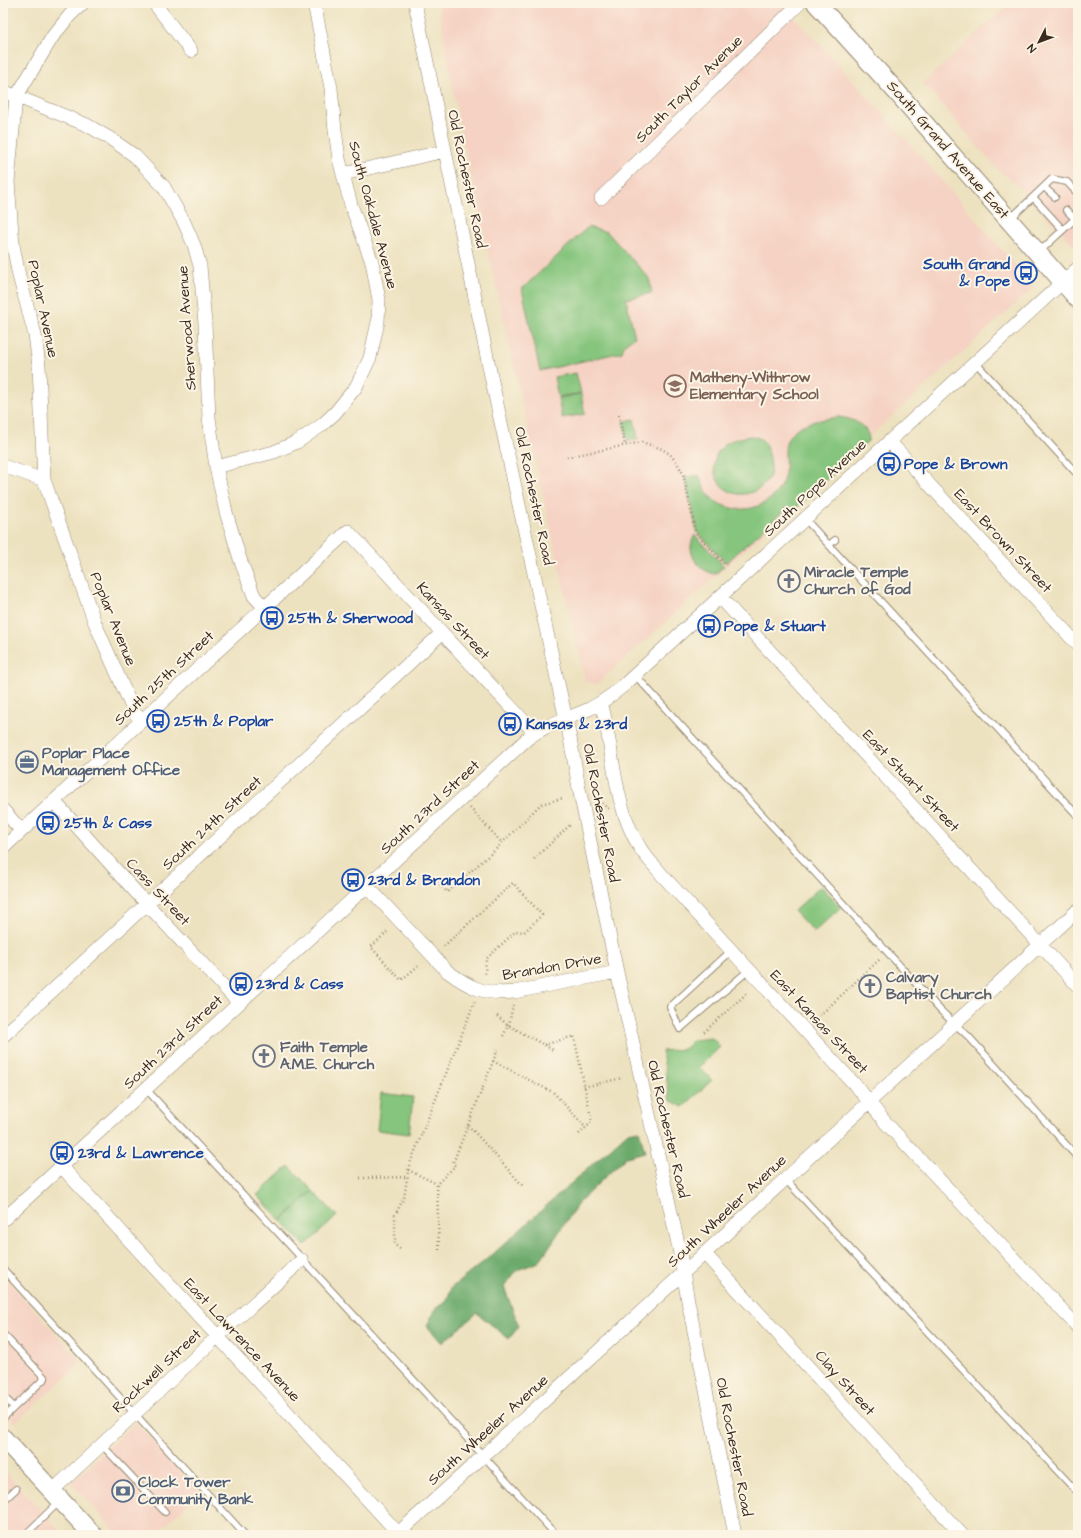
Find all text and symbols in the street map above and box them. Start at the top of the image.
north arrow [1019,22,1059,62]
street label: South Taylor Avenue [631,31,748,148]
text: N [1024,41,1040,56]
street label: South Grand Avenue East [882,76,1014,224]
street label: Old Rochester Road [442,108,492,250]
street label: South Oakdale Avenue [343,139,403,291]
place label: South Grand & Pope [922,254,1010,292]
street label: Poplar Avenue [22,258,64,360]
bus stop icon: South Grand & Pope [1013,260,1039,286]
street label: Sherwood Avenue [172,265,202,391]
place label: Matheny-Withrow Elementary School [690,367,819,406]
school or university icon: Matheny-Withrow Elementary School [662,373,688,399]
street label: Old Rochester Road [509,425,559,567]
street label: South Pope Avenue [759,434,871,542]
bus stop icon: Pope & Brown [876,451,902,477]
place label: Pope & Brown [904,454,1008,475]
street label: East Brown Street [949,484,1057,598]
place label: Miracle Temple Church of God [804,562,911,600]
church icon: Miracle Temple Church of God [776,568,802,594]
street label: Poplar Avenue [85,569,141,669]
street label: Kansas Street [411,578,495,664]
bus stop icon: 25th & Sherwood [259,605,285,631]
place label: 25th & Sherwood [287,608,413,629]
bus stop icon: Pope & Stuart [696,613,722,639]
place label: Pope & Stuart [724,616,827,637]
street label: South 25th Street [109,626,219,730]
bus stop icon: 25th & Poplar [145,708,171,734]
place label: 25th & Poplar [173,711,274,732]
bus stop icon: Kansas & 23rd [497,711,523,737]
place label: Kansas & 23rd [526,714,627,735]
street label: East Stuart Street [858,725,964,837]
street label: Old Rochester Road [577,742,625,884]
place label: Poplar Place Management Office [42,743,180,783]
office icon: Poplar Place Management Office [14,749,40,775]
street label: South 23rd Street [375,755,485,859]
street label: South 24th Street [157,771,267,875]
bus stop icon: 25th & Cass [35,810,61,836]
place label: 25th & Cass [63,813,153,834]
street label: Cass Street [121,854,195,930]
bus stop icon: 23rd & Brandon [340,867,366,893]
place label: 23rd & Brandon [367,870,480,891]
street label: Brandon Drive [501,948,603,986]
street label: East Kansas Street [765,965,873,1079]
place label: Calvary Baptist Church [886,967,992,1005]
bus stop icon: 23rd & Cass [228,971,254,997]
church icon: Calvary Baptist Church [857,973,883,999]
place label: 23rd & Cass [255,974,344,995]
street label: South 23rd Street [118,990,228,1094]
place label: Faith Temple A.M.E. Church [280,1037,375,1075]
church icon: Faith Temple A.M.E. Church [251,1043,277,1069]
street label: Old Rochester Road [642,1058,694,1200]
bus stop icon: 23rd & Lawrence [49,1140,75,1166]
place label: 23rd & Lawrence [77,1143,204,1164]
street label: South Wheeler Avenue [663,1150,791,1272]
street label: East Lawrence Avenue [179,1273,305,1407]
street label: Rockwell Street [108,1324,206,1418]
street label: Clay Street [809,1346,880,1421]
street label: South Wheeler Avenue [423,1370,553,1490]
street label: Old Rochester Road [710,1376,758,1518]
place label: Clock Tower Community Bank [138,1472,254,1511]
bank icon: Clock Tower Community Bank [110,1478,136,1504]

